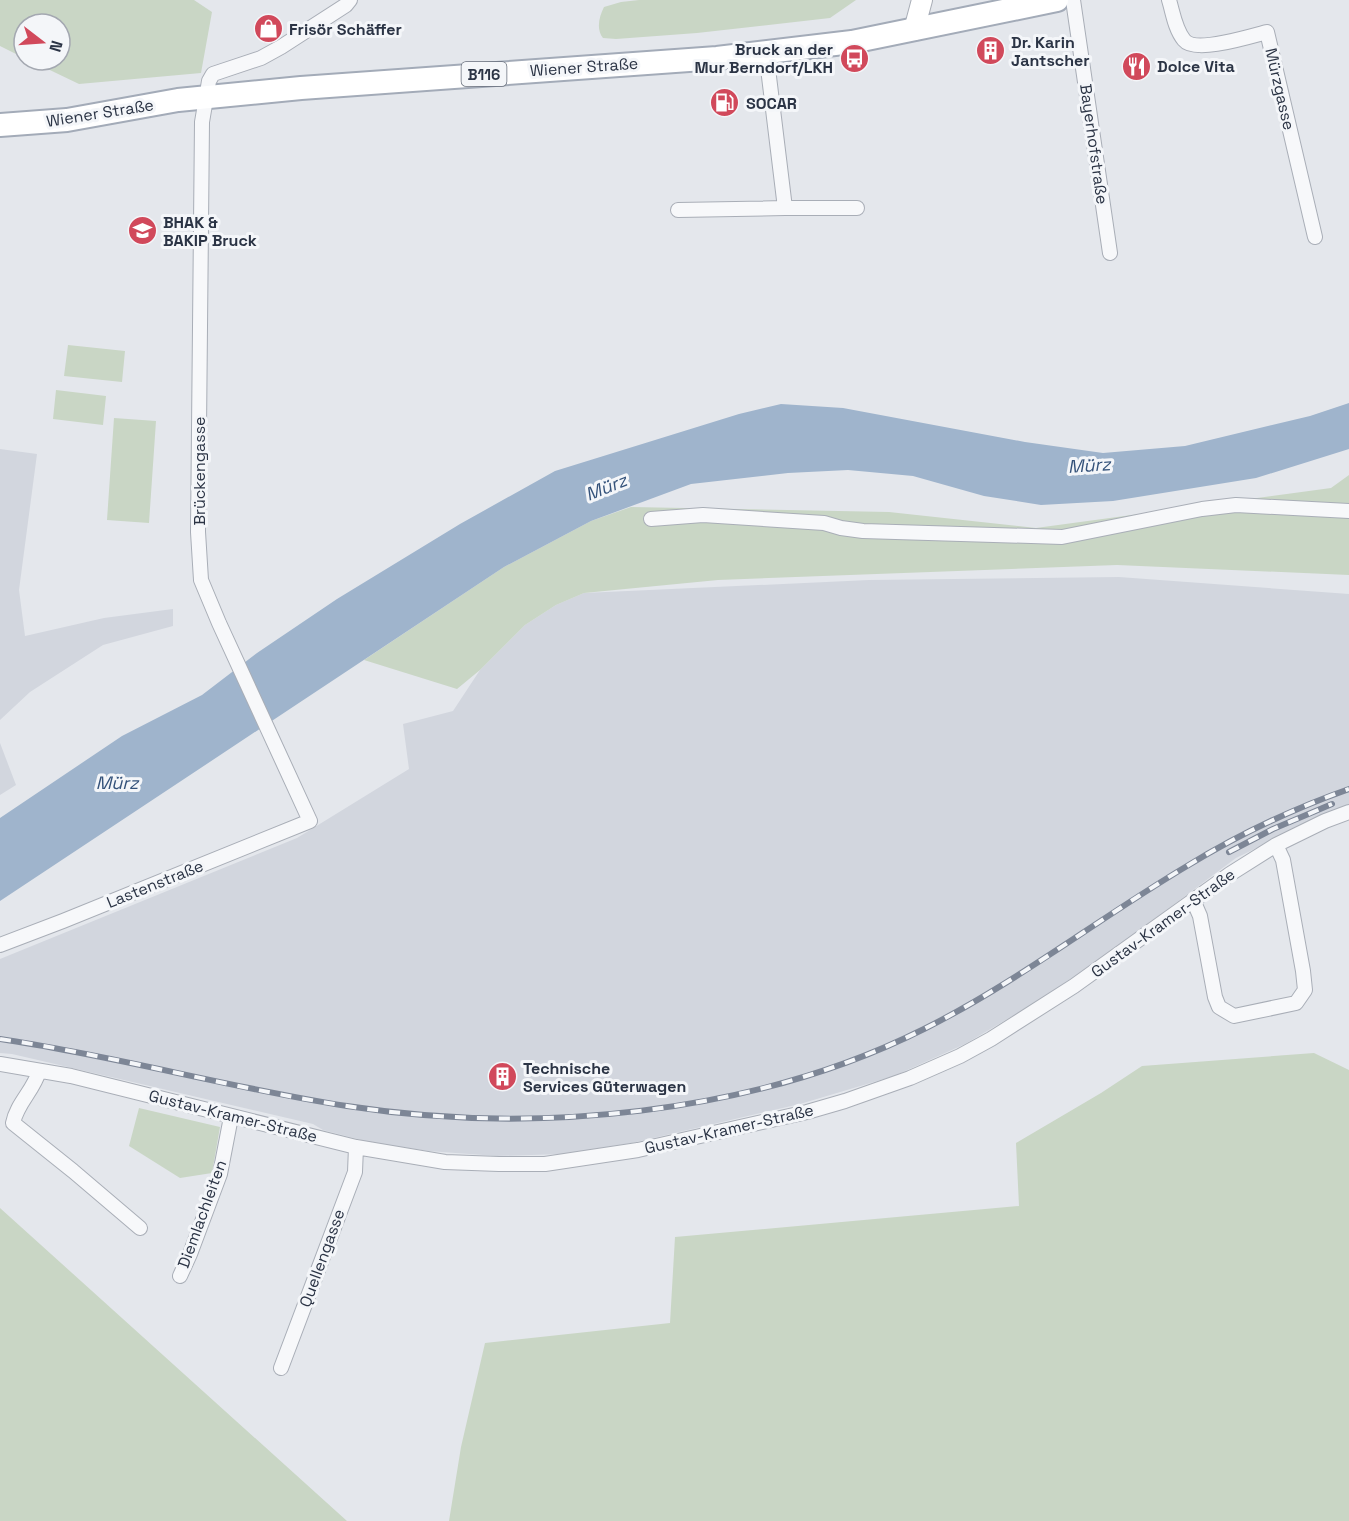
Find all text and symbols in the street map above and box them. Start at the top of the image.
north arrow [12,12,72,72]
shop icon: Frisör Schäffer [252,13,284,45]
place label: Frisör Schäffer [289,19,402,40]
place label: Dr. Karin Jantscher [1011,32,1090,71]
building icon: Dr. Karin Jantscher [974,35,1006,67]
text: N [44,38,67,54]
place label: Bruck an der Mur Berndorf/LKH [694,39,833,78]
bus stop icon: Bruck an der Mur Berndorf/LKH [838,42,870,74]
street label: Mürzgasse [1260,46,1300,132]
restaurant icon: Dolce Vita [1120,50,1152,82]
street label: Wiener Straße [529,53,639,81]
place label: Dolce Vita [1157,56,1235,77]
road number: B116 [462,62,506,86]
street label: Bayerhofstraße [1075,82,1113,206]
fuel station icon: SOCAR [709,87,741,119]
place label: SOCAR [746,93,797,114]
street label: Wiener Straße [45,94,155,132]
place label: BHAK & BAKIP Bruck [163,212,257,251]
school or university icon: BHAK & BAKIP Bruck [126,215,158,247]
street label: Brückengasse [189,416,210,526]
water label: Mürz [1067,452,1113,478]
water label: Mürz [582,468,632,506]
water label: Mürz [96,771,140,794]
street label: Lastenstraße [104,855,206,913]
street label: Gustav-Kramer-Straße [1087,864,1239,982]
place label: Technische Services Güterwagen [523,1058,686,1097]
building icon: Technische Services Güterwagen [486,1061,518,1093]
street label: Gustav-Kramer-Straße [147,1085,319,1147]
street label: Gustav-Kramer-Straße [642,1099,816,1159]
street label: Diemlachleiten [173,1157,231,1271]
street label: Quellengasse [295,1206,349,1310]

